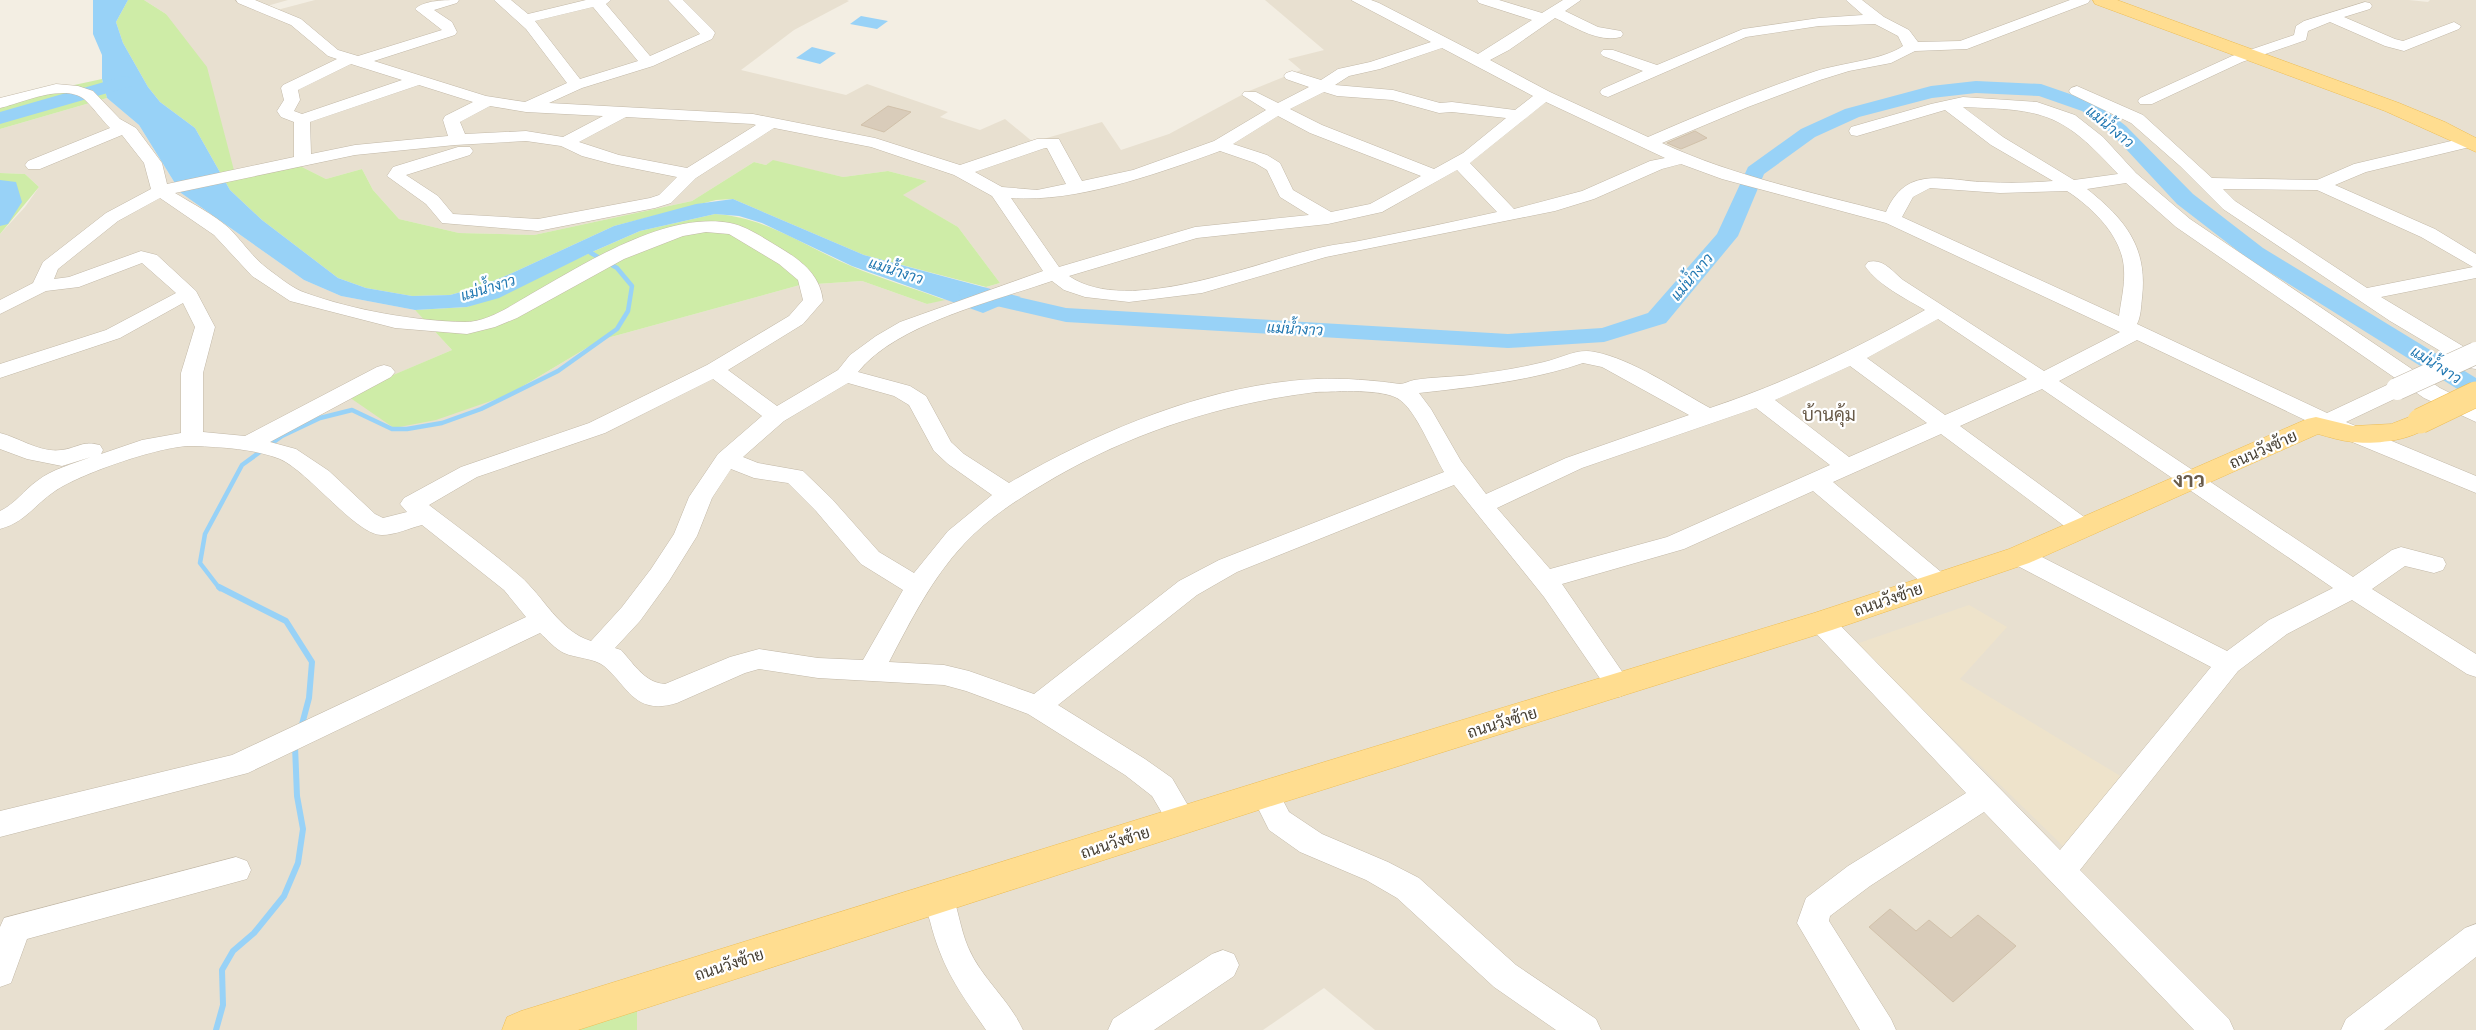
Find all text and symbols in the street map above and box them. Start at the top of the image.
water label: แม่น้ำงาว [2081,99,2140,154]
water label: แม่น้ำงาว [1664,247,1719,306]
water label: แม่น้ำงาว [866,250,927,290]
water label: แม่น้ำงาว [457,267,519,307]
water label: แม่น้ำงาว [1266,315,1324,341]
water label: แม่น้ำงาว [2406,339,2467,389]
district label: บ้านคุ้ม [1802,403,1856,428]
street label: ถนนวังซ้าย [2226,425,2301,475]
district label: งาว [2173,465,2205,495]
street label: ถนนวังซ้าย [1851,578,1926,622]
street label: ถนนวังซ้าย [1465,702,1540,744]
street label: ถนนวังซ้าย [1078,821,1153,865]
street label: ถนนวังซ้าย [692,943,767,987]

